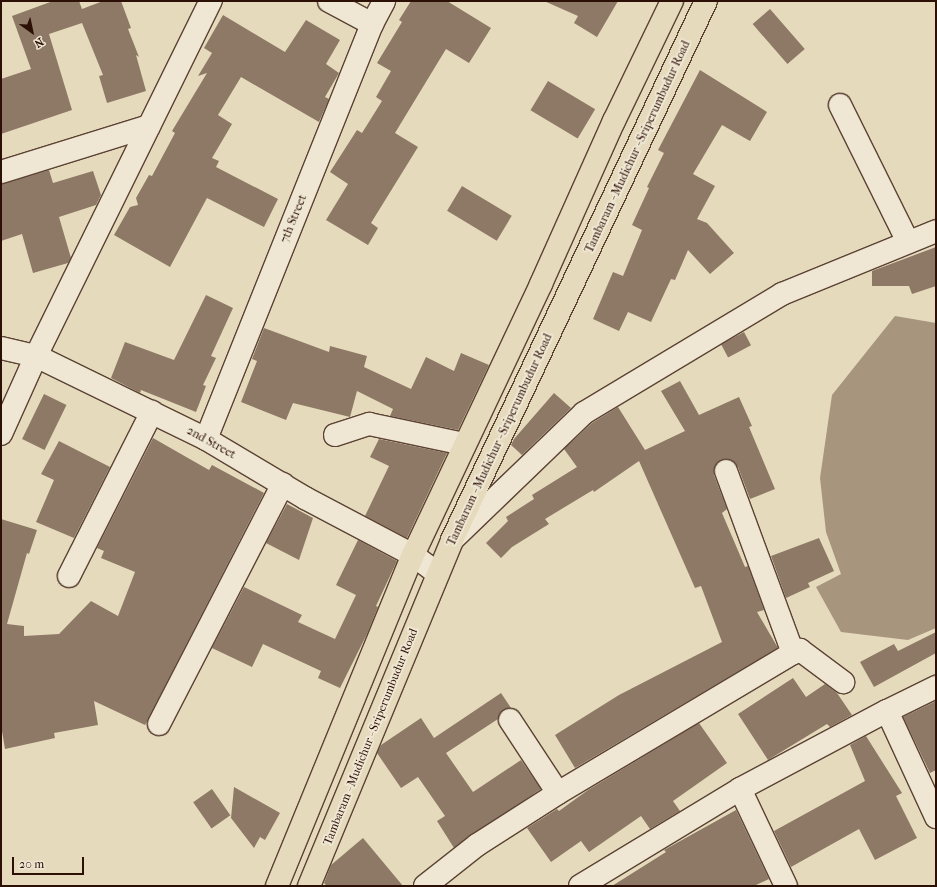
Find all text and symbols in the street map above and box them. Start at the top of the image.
north arrow [12,12,52,52]
text: N [32,35,46,50]
street label: Tambaram - Mudichur - Sriperumbudur Road [582,39,694,255]
street label: 7th Street [278,193,310,245]
street label: Tambaram - Mudichur - Sriperumbudur Road [444,332,556,548]
street label: 2nd Street [184,424,238,462]
street label: Tambaram - Mudichur - Sriperumbudur Road [321,626,421,848]
scale bar [14,849,86,875]
text: 20 m [19,857,44,871]

